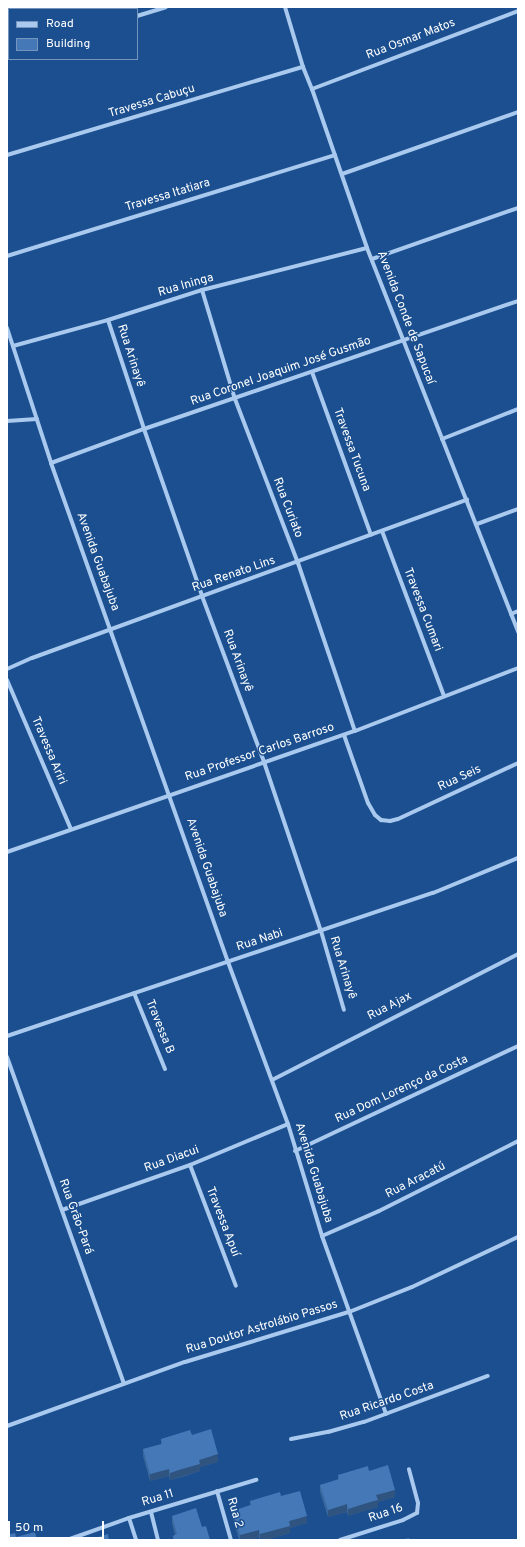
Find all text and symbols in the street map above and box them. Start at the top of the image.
legend [8,8,138,60]
text: Road [46,16,74,32]
street label: Rua Osmar Matos [365,16,457,64]
text: Building [46,36,90,52]
street label: Travessa Cabuçu [107,82,197,122]
street label: Travessa Itatiara [124,176,212,216]
street label: Avenida Conde de Sapucaí [373,249,437,387]
street label: Rua Ininga [157,271,215,301]
street label: Rua Arinayê [113,323,147,389]
street label: Rua Coronel Joaquim José Gusmão [189,334,373,410]
street label: Travessa Tucuna [329,406,373,494]
street label: Rua Curiato [269,476,305,540]
street label: Avenida Guabajuba [72,511,122,613]
street label: Rua Renato Lins [191,554,277,596]
street label: Travessa Cumari [399,566,445,654]
street label: Rua Arinayê [219,628,255,694]
street label: Travessa Ariri [27,715,69,787]
street label: Rua Professor Carlos Barroso [184,721,336,785]
street label: Rua Seis [436,763,484,795]
street label: Avenida Guabajuba [182,817,230,919]
street label: Rua Nabi [235,927,285,955]
street label: Rua Arinayê [326,934,358,1002]
street label: Rua Ajax [365,990,415,1024]
street label: Travessa B [142,998,176,1056]
street label: Rua Dom Lorenço da Costa [333,1053,471,1127]
street label: Avenida Guabajuba [291,1121,335,1225]
street label: Rua Diacui [143,1143,201,1177]
street label: Rua Aracatú [383,1160,449,1202]
street label: Rua Grão-Pará [55,1177,95,1257]
street label: Travessa Apuí [202,1185,242,1259]
street label: Rua Doutor Astrolábio Passos [184,1298,340,1358]
street label: Rua Ricardo Costa [338,1379,436,1425]
street label: Rua 11 [140,1487,176,1511]
street label: Rua 2 [223,1496,245,1530]
street label: Rua 16 [367,1501,405,1527]
scale bar [10,1513,106,1539]
text: 50 m [15,1520,43,1536]

